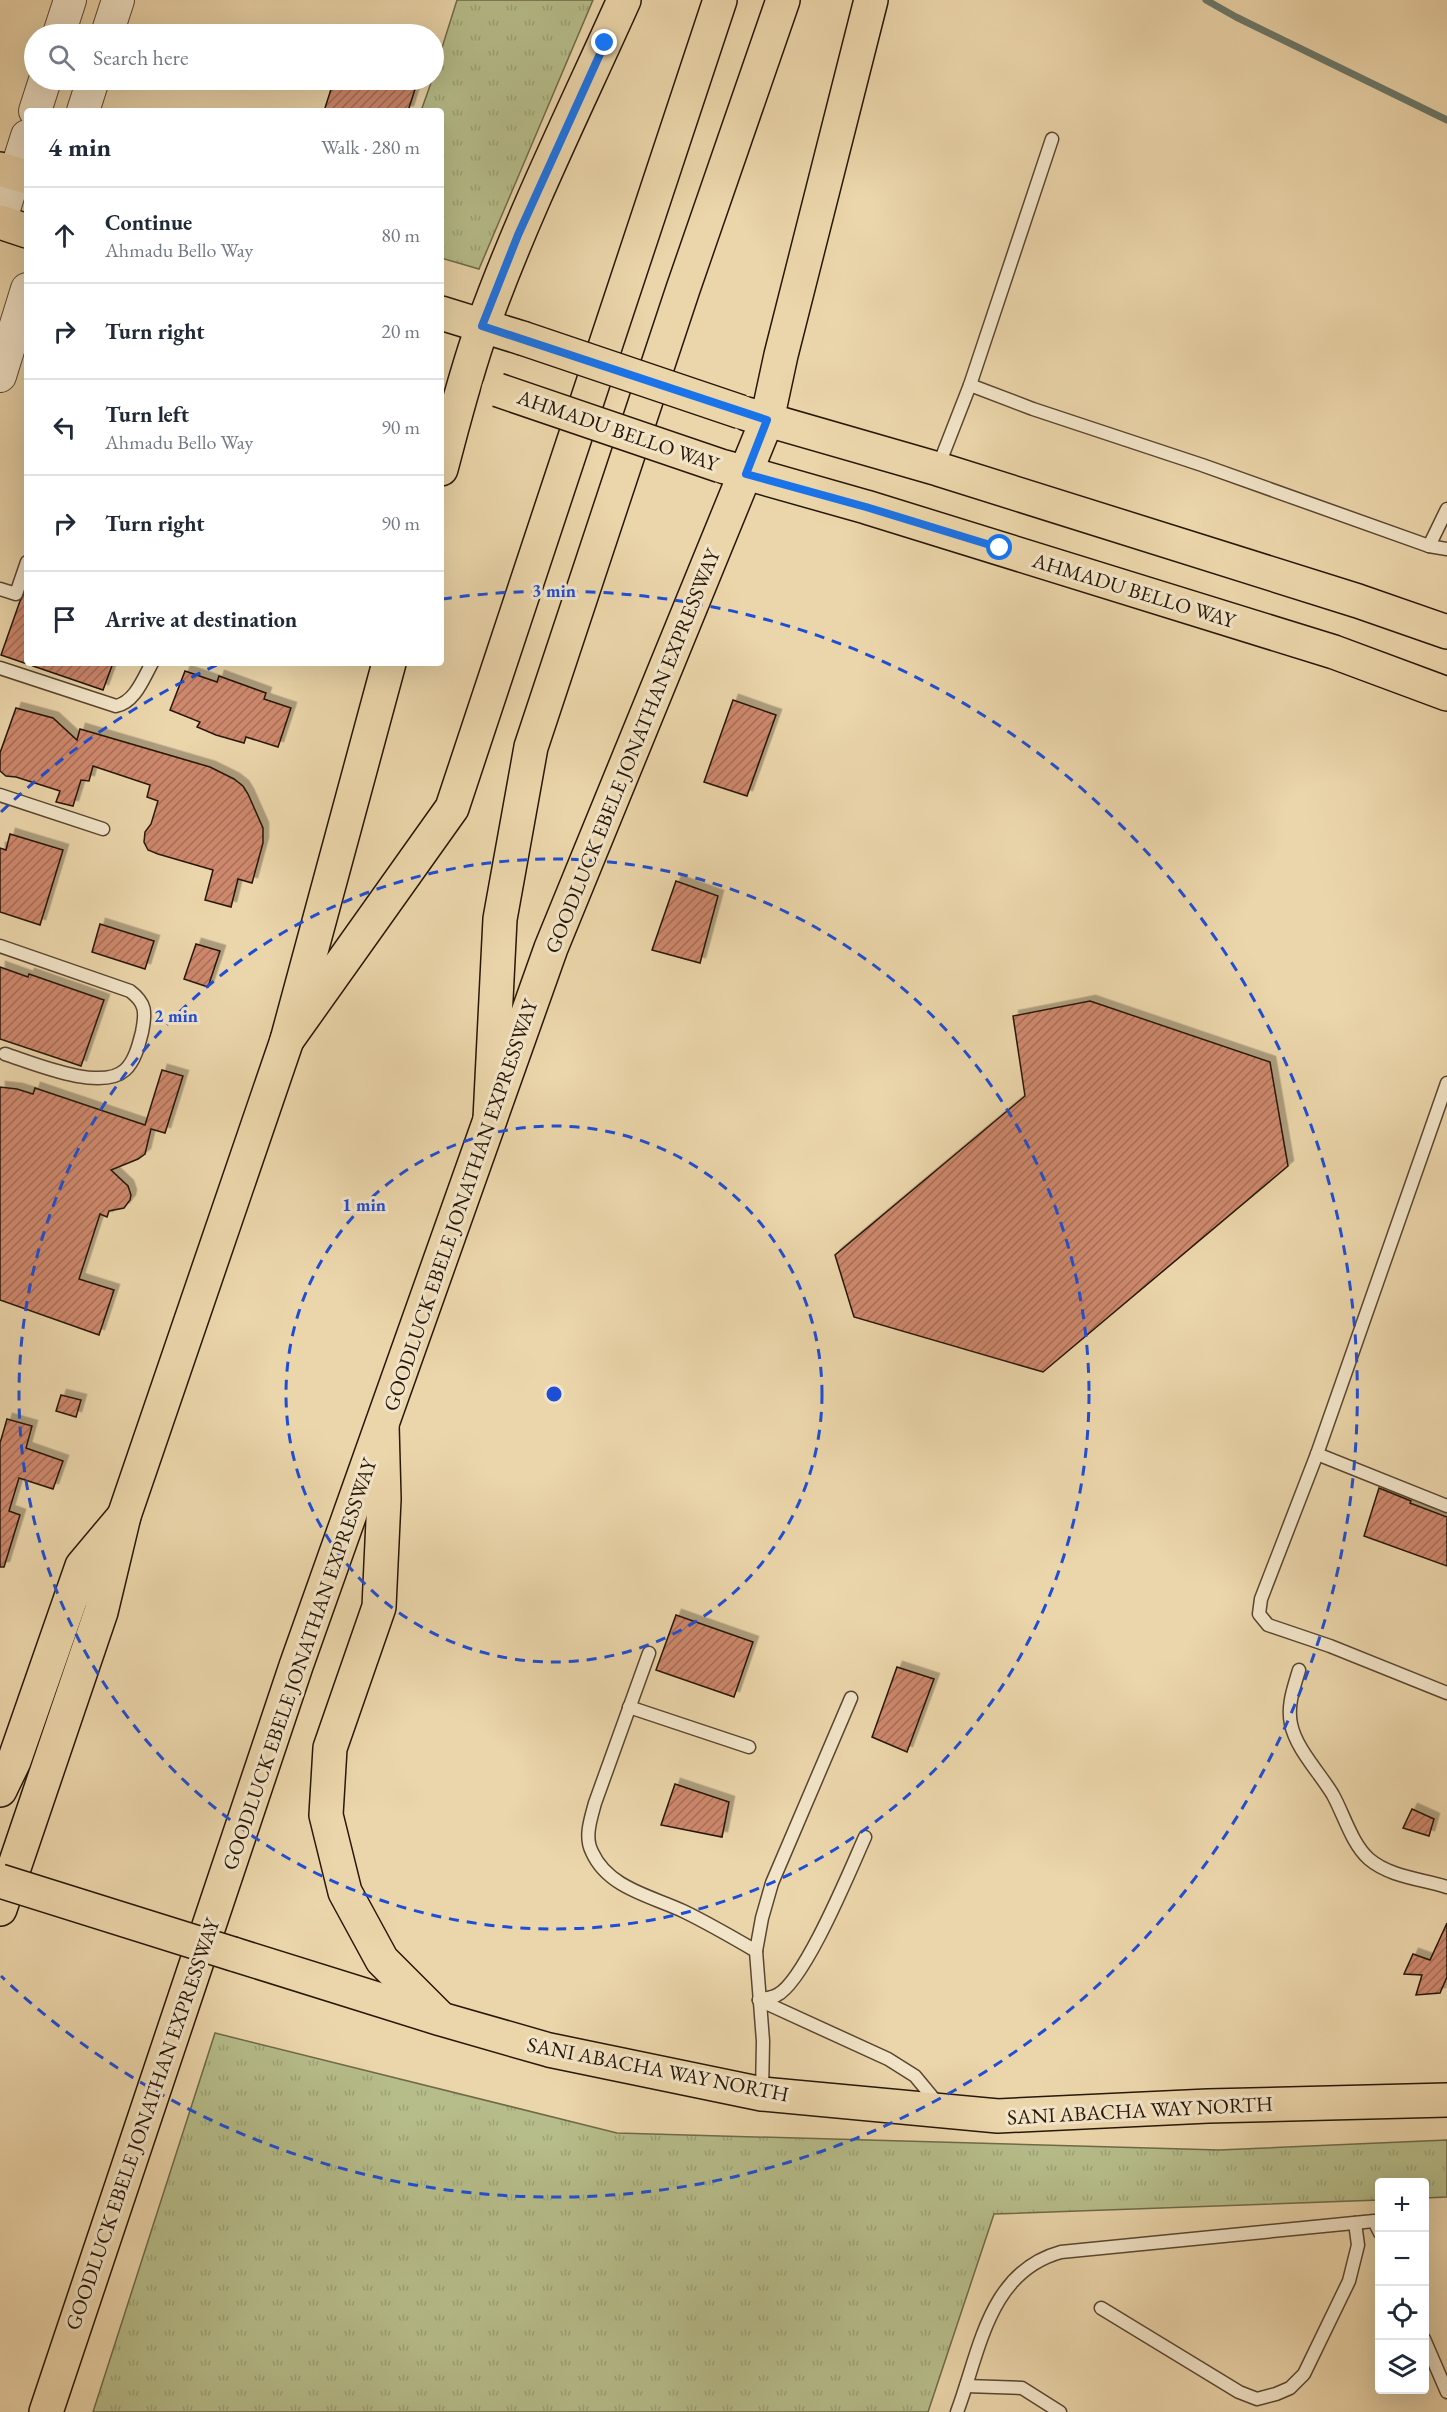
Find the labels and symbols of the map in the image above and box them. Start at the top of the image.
route end [591,29,617,55]
street label: AHMADU BELLO WAY [513,383,724,478]
route start [986,534,1012,560]
street label: GOODLUCK EBELE JONATHAN EXPRESSWAY [538,543,726,957]
street label: AHMADU BELLO WAY [1028,546,1241,634]
text: 3 min [532,579,576,602]
street label: GOODLUCK EBELE JONATHAN EXPRESSWAY [377,994,544,1414]
text: 2 min [154,1004,198,1027]
text: 1 min [342,1193,386,1216]
centre of rings [544,1384,564,1404]
street label: GOODLUCK EBELE JONATHAN EXPRESSWAY [216,1453,383,1873]
street label: GOODLUCK EBELE JONATHAN EXPRESSWAY [59,1913,226,2333]
street label: SANI ABACHA WAY NORTH [525,2030,791,2108]
street label: SANI ABACHA WAY NORTH [1006,2090,1274,2130]

